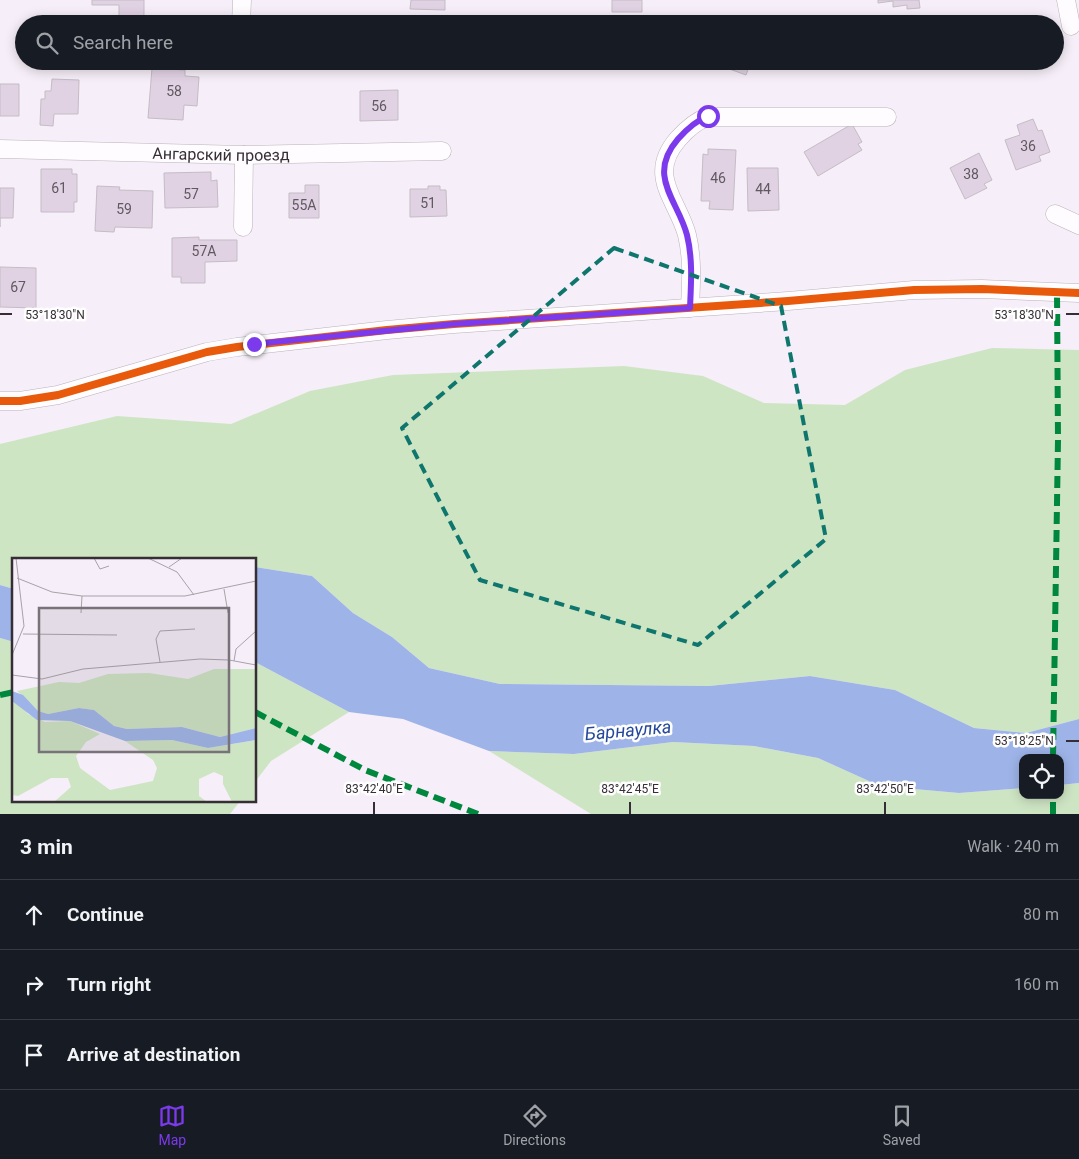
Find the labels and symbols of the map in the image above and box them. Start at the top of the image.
house number: 58 [166,83,182,99]
house number: 56 [371,98,387,114]
route start [697,105,720,128]
house number: 36 [1020,138,1036,154]
street label: Ангарский проезд [152,143,290,165]
house number: 38 [963,166,979,182]
house number: 46 [710,170,726,186]
house number: 61 [51,180,67,196]
house number: 44 [755,181,771,197]
house number: 57 [183,186,199,202]
house number: 51 [420,195,436,211]
house number: 55А [292,197,316,213]
house number: 59 [116,201,132,217]
house number: 57А [192,243,216,259]
house number: 67 [10,279,26,295]
text: 53°18'30"N [25,308,85,322]
text: 53°18'30"N [994,308,1054,322]
route end [243,333,266,356]
inset map [12,558,256,802]
water label: Барнаулка [584,716,672,744]
text: 53°18'25"N [994,734,1054,748]
text: 83°42'40"E [345,782,403,796]
text: 83°42'45"E [601,782,659,796]
text: 83°42'50"E [856,782,914,796]

